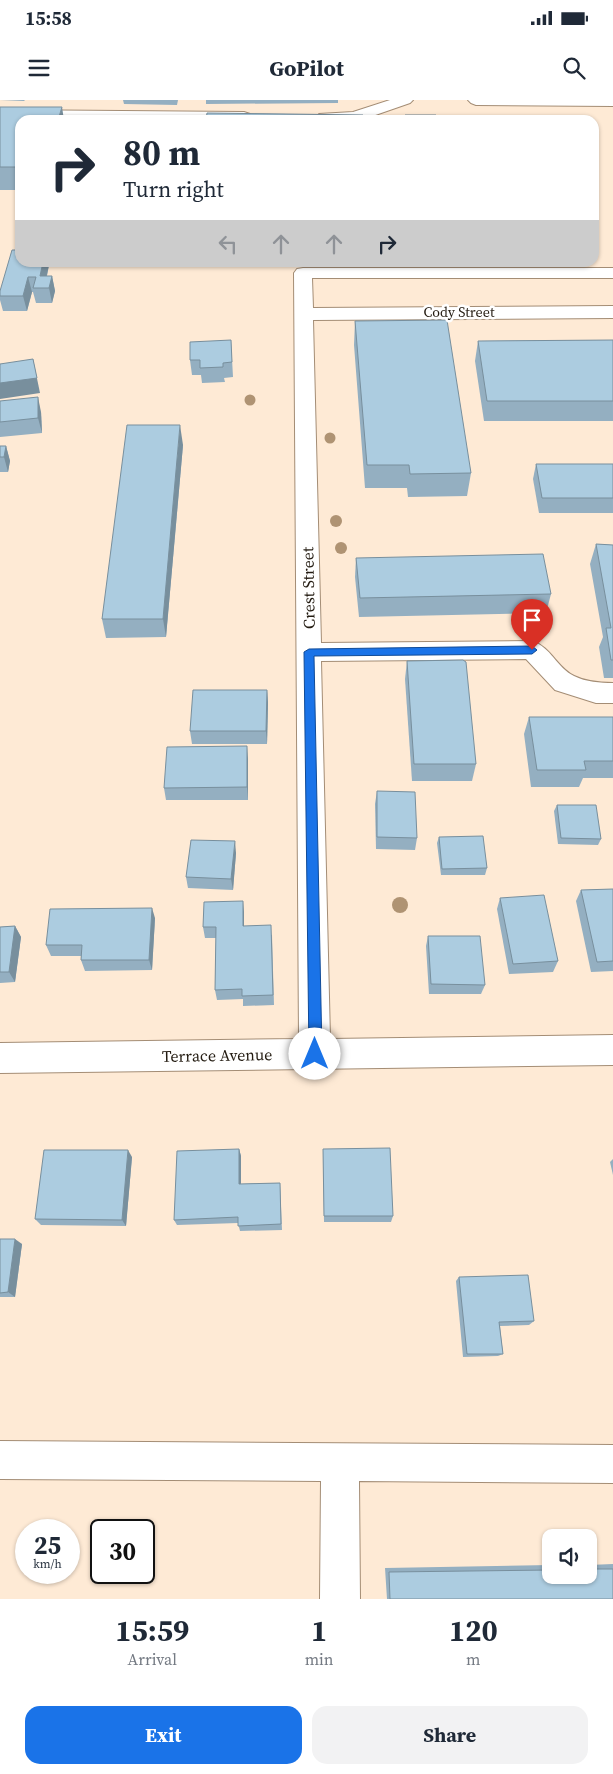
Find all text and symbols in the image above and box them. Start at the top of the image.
text: 15:58 [25,5,72,31]
text: GoPilot [269,53,344,83]
icon: menu [25,54,53,82]
icon: search [560,54,588,82]
text: 80 m [123,129,200,177]
icon: right [40,135,105,200]
text: Turn right [123,174,224,204]
icon: left [214,230,242,258]
icon: ahead [267,230,295,258]
icon: ahead [320,230,348,258]
icon: right [373,230,401,258]
street label: Cody Street [424,302,495,322]
street label: Crest Street [296,546,320,629]
pin [511,599,553,650]
icon: arrive [518,606,546,634]
position arrow [288,1027,340,1079]
street label: Terrace Avenue [162,1043,272,1067]
speed limit sign: 30 [90,1519,155,1584]
text: 25 [34,1528,61,1562]
map controls [542,1529,597,1584]
button: sound [542,1529,597,1584]
text: km/h [33,1556,62,1572]
text: 15:59 [115,1610,189,1651]
text: 1 [311,1610,327,1651]
text: 120 [449,1610,498,1651]
text: Arrival [128,1648,177,1670]
text: min [305,1648,334,1670]
text: m [466,1648,480,1670]
button: Exit [25,1706,302,1764]
button: Share [312,1706,588,1764]

